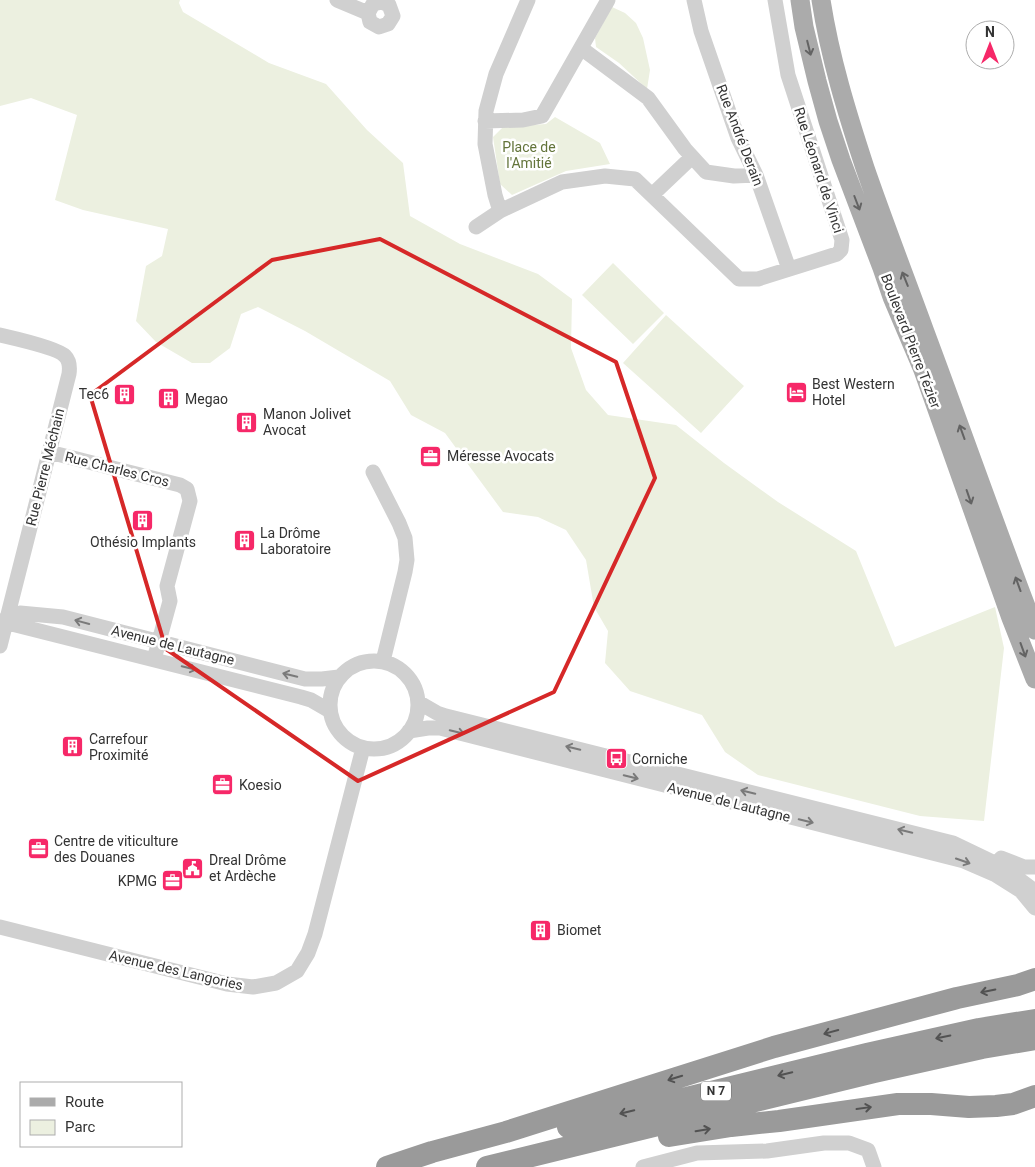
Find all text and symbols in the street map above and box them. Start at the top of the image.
north arrow [965,20,1015,70]
text: N [985,24,995,40]
one-way arrow [805,39,814,55]
street label: Rue André Derain [713,82,767,188]
street label: Rue Léonard de Vinci [791,105,847,235]
park label: Place de l'Amitié [502,139,556,171]
one-way arrow [853,195,862,210]
street label: Boulevard Pierre Tézier [878,272,944,411]
one-way arrow [900,272,909,288]
place label: Best Western Hotel [812,376,895,408]
hotel icon: Best Western Hotel [784,380,808,404]
building icon: Tec6 [113,382,137,406]
place label: Tec6 [79,386,109,402]
building icon: Megao [157,387,181,411]
place label: Megao [185,391,228,407]
place label: Manon Jolivet Avocat [263,406,351,438]
street label: Rue Pierre Méchain [23,407,67,527]
building icon: Manon Jolivet Avocat [235,410,259,434]
one-way arrow [957,424,966,440]
office icon: Méresse Avocats [419,444,443,468]
street label: Rue Charles Cros [63,448,171,490]
place label: Méresse Avocats [447,448,554,464]
one-way arrow [965,489,974,504]
building icon: Othésio Implants [131,508,155,532]
place label: La Drôme Laboratoire [260,525,331,557]
building icon: La Drôme Laboratoire [232,529,256,553]
place label: Othésio Implants [90,534,196,550]
one-way arrow [1013,577,1022,592]
one-way arrow [75,616,91,626]
street label: Avenue de Lautagne [110,622,236,668]
one-way arrow [1019,642,1028,657]
one-way arrow [181,664,197,674]
one-way arrow [283,670,299,679]
one-way arrow [449,728,465,737]
place label: Carrefour Proximité [89,731,148,763]
building icon: Carrefour Proximité [61,735,85,759]
one-way arrow [565,743,581,752]
bus stop icon: Corniche [604,747,628,771]
place label: Corniche [632,751,687,767]
office icon: Koesio [211,773,235,797]
one-way arrow [623,773,639,782]
place label: Koesio [239,777,282,793]
street label: Avenue de Lautagne [666,779,792,825]
one-way arrow [740,786,756,796]
one-way arrow [797,817,813,826]
one-way arrow [898,825,914,835]
place label: Centre de viticulture des Douanes [54,833,178,865]
office icon: Centre de viticulture des Douanes [26,837,50,861]
place label: Dreal Drôme et Ardèche [209,852,286,884]
public building icon: Dreal Drôme et Ardèche [181,856,205,880]
one-way arrow [955,857,971,866]
office icon: KPMG [161,869,185,893]
place label: KPMG [118,873,157,889]
building icon: Biomet [529,918,553,942]
place label: Biomet [557,922,602,938]
street label: Avenue des Langories [108,947,244,993]
one-way arrow [981,987,997,997]
one-way arrow [823,1027,839,1037]
one-way arrow [935,1032,951,1042]
one-way arrow [777,1070,793,1079]
one-way arrow [668,1074,684,1084]
legend [20,1082,182,1147]
road number: N 7 [701,1082,731,1100]
text: Route [65,1093,104,1111]
one-way arrow [856,1103,872,1113]
one-way arrow [619,1108,635,1117]
text: Parc [65,1118,95,1136]
one-way arrow [695,1125,711,1135]

